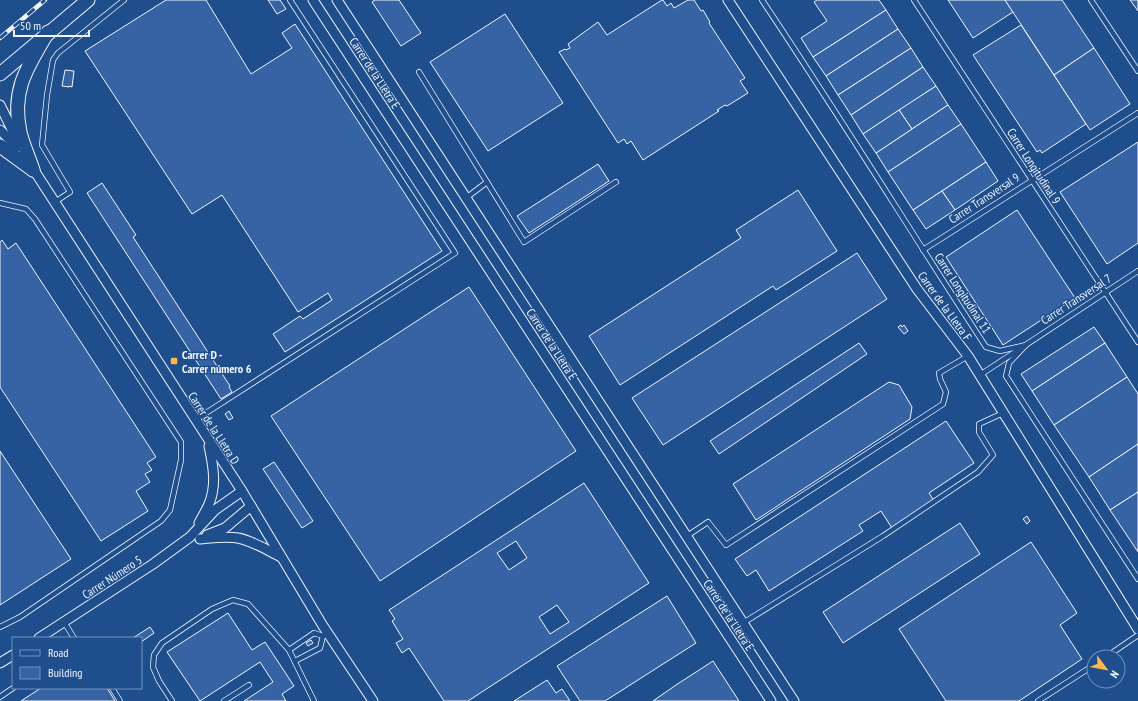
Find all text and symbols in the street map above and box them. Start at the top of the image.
scale bar [14,12,89,38]
text: 50 m [20,18,41,33]
street label: Carrer de la Lletra E [346,34,404,112]
street label: Carrer Longitudinal 9 [1004,125,1064,207]
street label: Carrer Transversal 9 [946,170,1022,226]
street label: Carrer Longitudinal 11 [931,250,995,336]
street label: Carrer de la Lletra F [915,268,975,344]
street label: Carrer Transversal 7 [1038,271,1114,327]
street label: Carrer de la Lletra E [523,305,581,383]
place label: Carrer D - Carrer número 6 [182,347,252,376]
marker: Carrer D - Carrer número 6 [169,356,179,366]
street label: Carrer de la Lletra D [185,389,243,467]
street label: Carrer Número 5 [79,552,145,602]
street label: Carrer de la Lletra E [700,576,758,654]
legend [12,637,142,689]
text: Road [48,645,68,660]
north arrow [1086,649,1126,689]
text: Building [48,665,83,680]
text: N [1107,668,1122,681]

